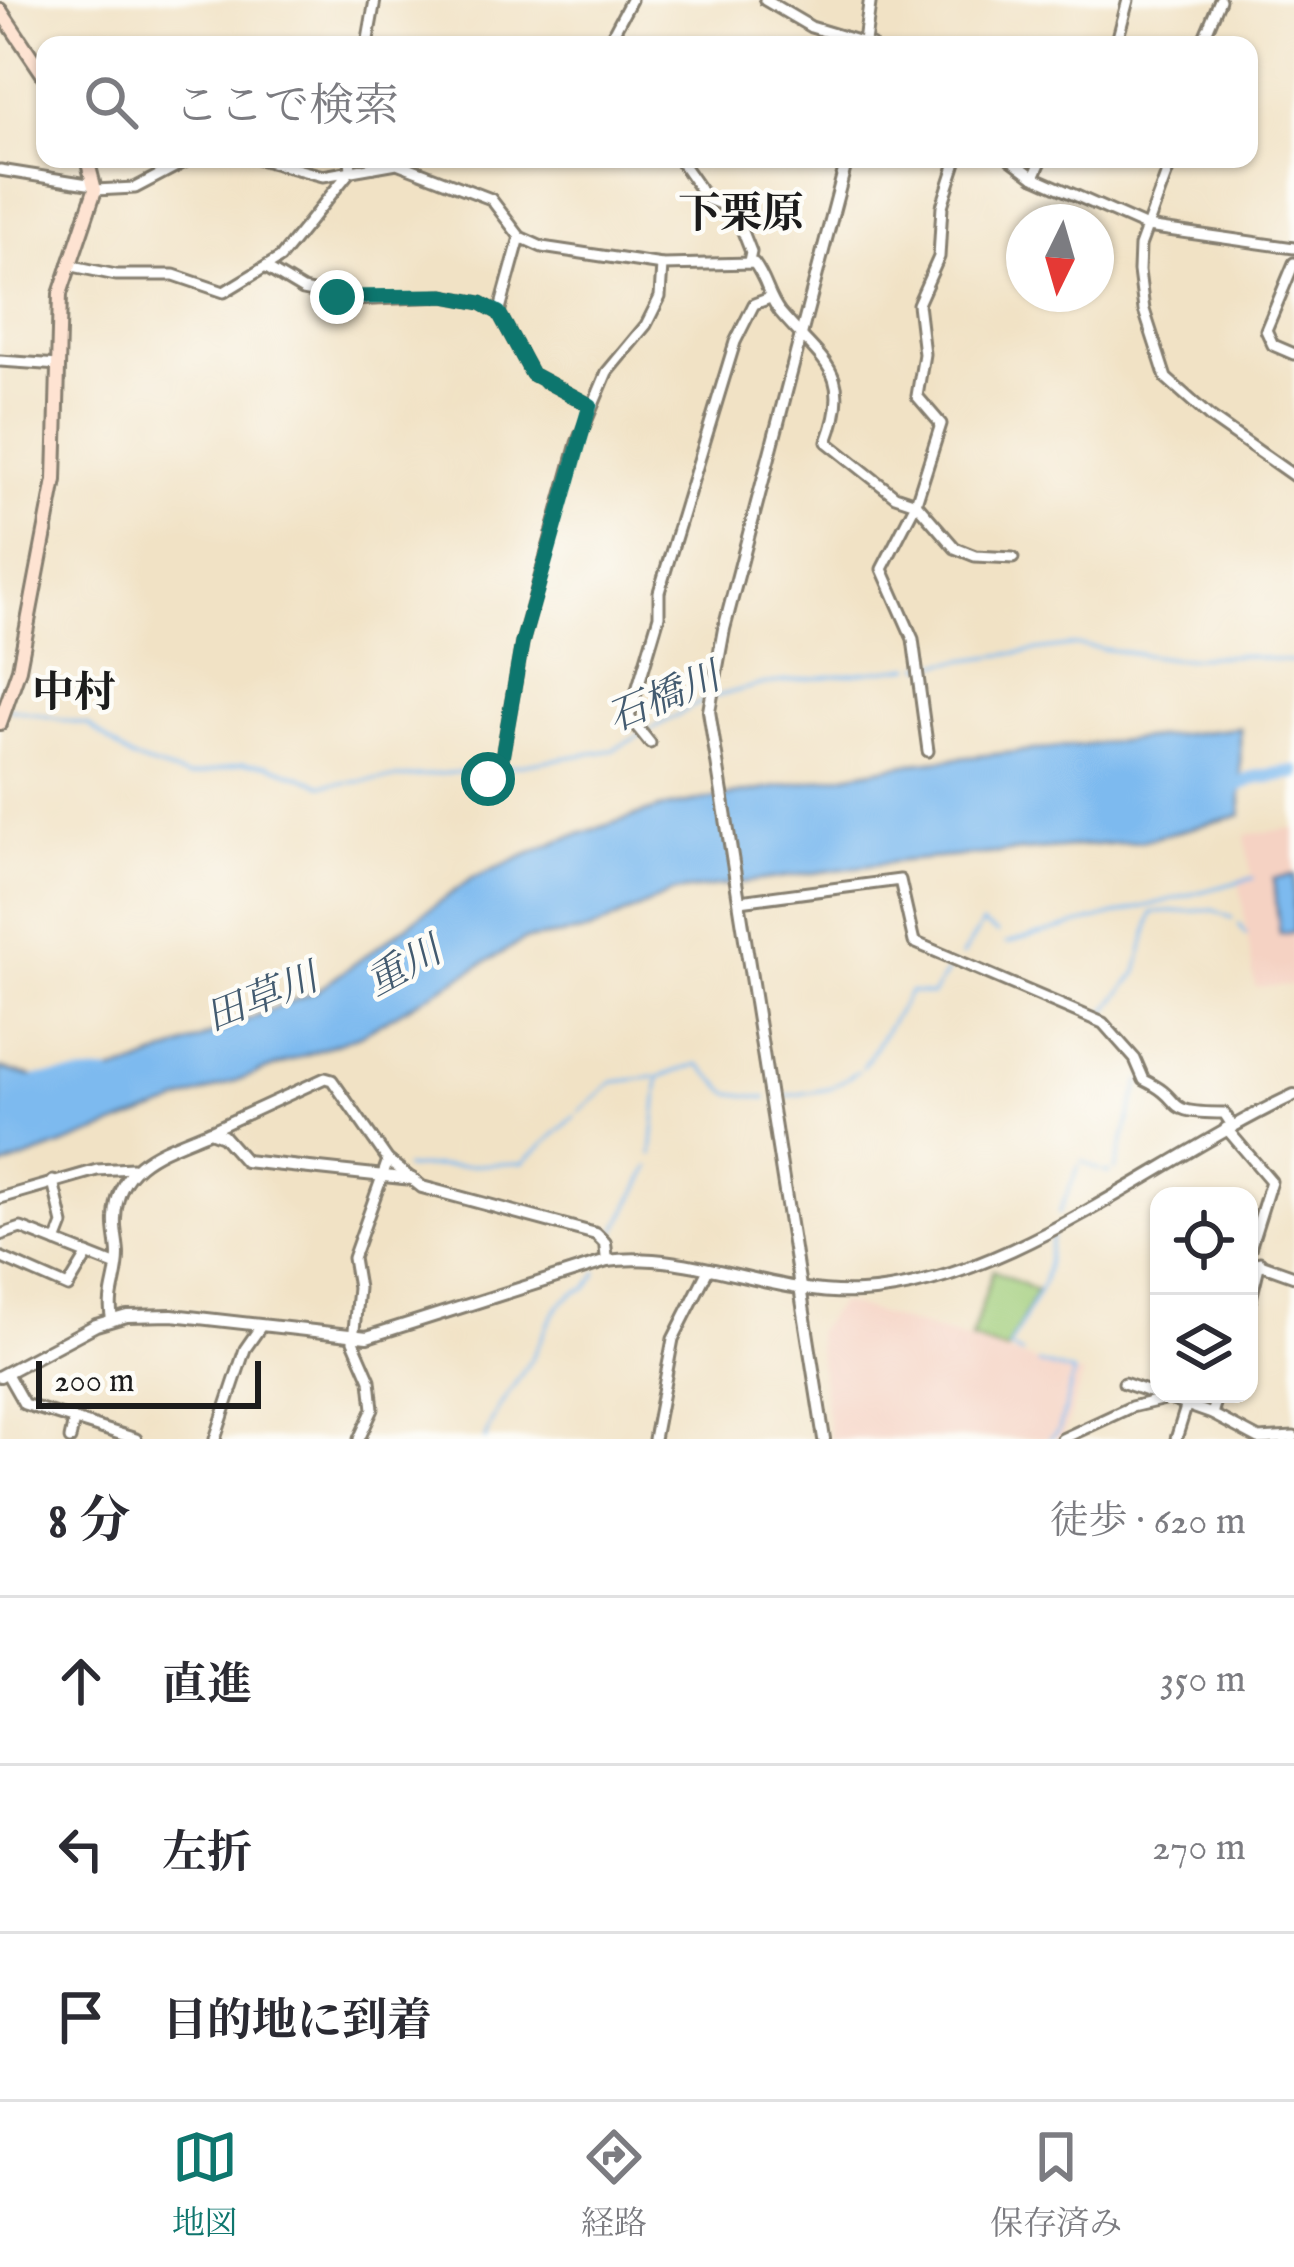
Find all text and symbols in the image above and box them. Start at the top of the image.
search box [36,36,1258,168]
icon: search [78,69,144,135]
text: ここで検索 [174,79,399,136]
district label: 下栗原 [678,189,804,242]
north arrow [1006,204,1114,312]
route end [310,270,364,324]
water label: 石橋川 [601,652,731,745]
district label: 中村 [32,668,116,721]
route start [461,752,515,806]
water label: 重川 [359,926,454,1008]
water label: 田草川 [199,953,329,1044]
map controls [1150,1187,1258,1403]
button: locate [1150,1187,1258,1295]
button: layers [1150,1295,1258,1403]
scale bar [36,1355,261,1408]
text: 200 m [54,1361,135,1403]
text: 8 分 [48,1491,130,1556]
text: 徒歩 · 620 m [1050,1498,1246,1547]
icon: ahead [48,1648,114,1714]
text: 350 m [1160,1656,1246,1705]
text: 直進 [162,1658,252,1715]
icon: left [48,1816,114,1882]
text: 270 m [1152,1824,1246,1873]
text: 左折 [162,1826,252,1883]
icon: arrive [48,1984,114,2050]
text: 目的地に到着 [162,1994,432,2051]
tab: 地図 [172,2124,238,2246]
tab: 経路 [581,2124,647,2246]
tab: 保存済み [990,2124,1122,2246]

